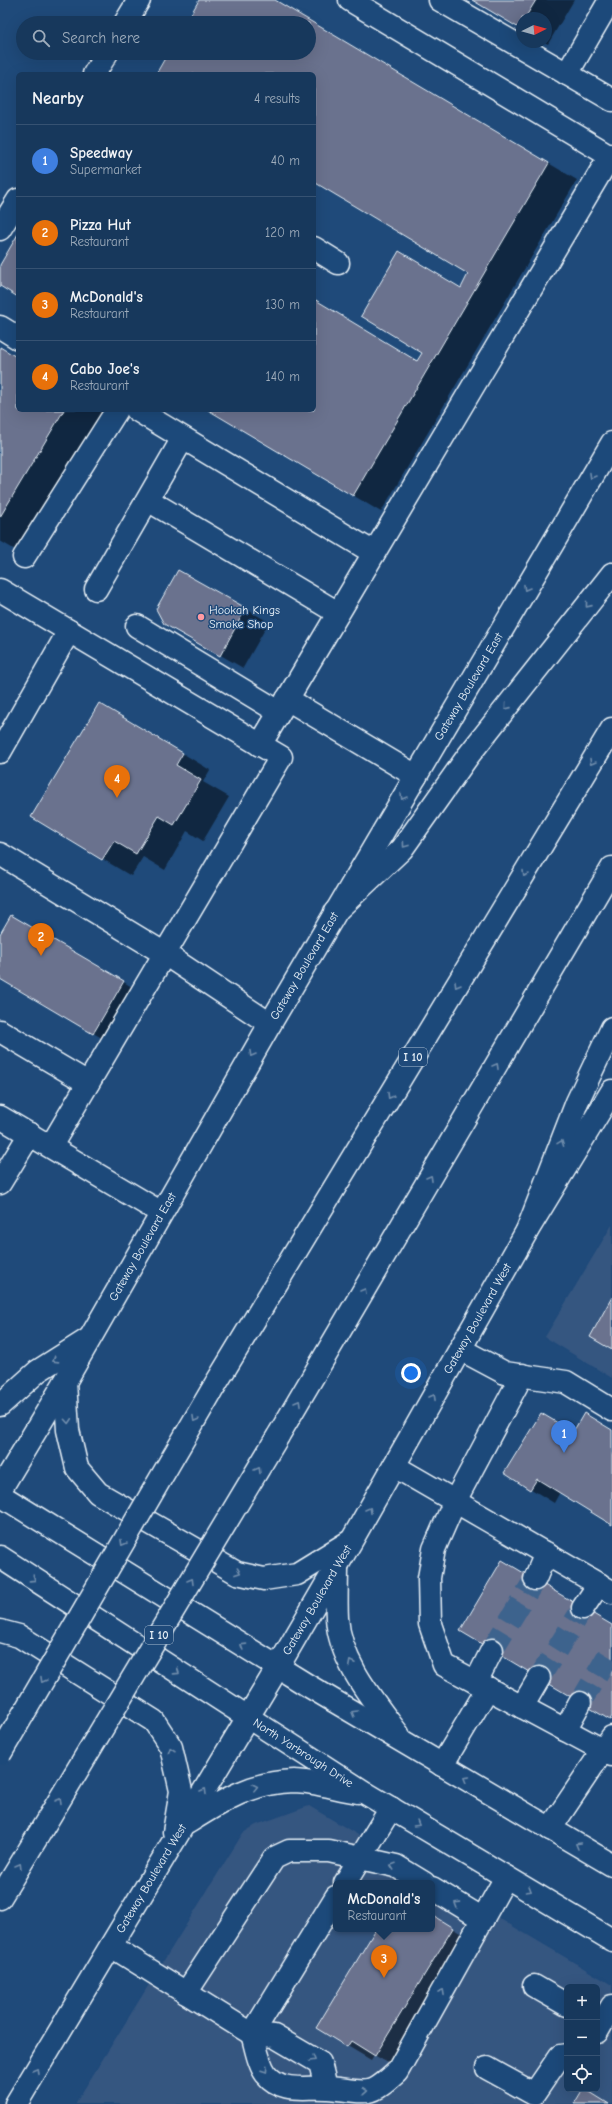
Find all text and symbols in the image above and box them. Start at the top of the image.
north arrow [516,12,552,48]
search box [16,16,316,60]
icon: search [30,27,52,49]
text: Search here [62,29,140,47]
text: Nearby [32,89,83,108]
text: 4 results [254,91,300,106]
text: Speedway [70,144,132,162]
text: 1 [42,153,48,168]
text: 40 m [271,153,300,168]
text: Supermarket [70,162,141,177]
text: Pizza Hut [70,216,131,234]
text: 2 [42,225,48,240]
text: 120 m [265,225,300,240]
text: Restaurant [70,234,129,249]
text: McDonald's [70,288,143,306]
text: 3 [42,297,48,312]
text: 130 m [265,297,300,312]
text: Restaurant [70,306,129,321]
text: Cabo Joe's [70,360,139,378]
text: 4 [42,369,48,384]
text: 140 m [266,369,300,384]
text: Restaurant [70,378,129,393]
one-way arrow [590,472,597,479]
one-way arrow [524,584,531,591]
one-way arrow [586,601,593,608]
place label: Hookah Kings Smoke Shop [209,603,280,631]
marker: Hookah Kings Smoke Shop [196,612,206,622]
street label: Gateway Boulevard East [431,630,506,743]
one-way arrow [505,702,512,709]
one-way arrow [589,758,596,765]
pin: 4 [104,765,130,798]
one-way arrow [401,793,408,800]
one-way arrow [403,840,410,847]
one-way arrow [522,870,529,877]
street label: Gateway Boulevard East [267,909,342,1022]
pin: 2 [28,923,54,956]
one-way arrow [455,981,462,988]
road number: I 10 [399,1048,427,1066]
one-way arrow [250,1050,257,1057]
one-way arrow [491,1063,498,1070]
one-way arrow [387,1092,395,1099]
one-way arrow [557,1139,565,1146]
one-way arrow [425,1175,432,1182]
street label: Gateway Boulevard East [106,1189,179,1303]
street label: Gateway Boulevard West [441,1260,515,1376]
one-way arrow [359,1288,367,1295]
one-way arrow [52,1355,59,1363]
your location [401,1363,421,1383]
one-way arrow [429,1394,436,1401]
one-way arrow [294,1400,301,1407]
one-way arrow [193,1415,200,1422]
one-way arrow [63,1418,72,1424]
pin: 1 [551,1420,577,1453]
one-way arrow [253,1467,261,1474]
one-way arrow [365,1507,372,1514]
one-way arrow [120,1539,127,1546]
street label: Gateway Boulevard West [280,1542,355,1658]
one-way arrow [234,1568,241,1576]
one-way arrow [29,1574,36,1581]
one-way arrow [186,1578,194,1585]
road number: I 10 [145,1626,173,1644]
one-way arrow [240,1643,247,1650]
one-way arrow [348,1660,355,1667]
one-way arrow [173,1667,180,1675]
one-way arrow [41,1676,48,1683]
one-way arrow [351,1710,358,1717]
street label: North Yarbrough Drive [251,1715,356,1790]
one-way arrow [167,1747,176,1754]
one-way arrow [463,1777,470,1784]
one-way arrow [252,1783,259,1792]
one-way arrow [199,1788,207,1795]
one-way arrow [54,1798,61,1805]
one-way arrow [413,1819,420,1826]
street label: Gateway Boulevard West [113,1821,190,1936]
one-way arrow [575,1842,582,1850]
one-way arrow [390,1862,397,1871]
one-way arrow [15,1863,22,1870]
popup [333,1880,435,1932]
one-way arrow [525,1886,532,1893]
text: McDonald's [348,1890,420,1908]
one-way arrow [454,1901,461,1908]
text: Restaurant [348,1908,406,1923]
pin: 3 [371,1945,397,1978]
map controls [564,1984,600,2092]
button: + [564,1984,600,2020]
one-way arrow [437,1989,445,1996]
button: − [564,2020,600,2056]
one-way arrow [309,2055,316,2062]
button: locate [564,2056,600,2092]
one-way arrow [260,2066,267,2073]
one-way arrow [31,2068,39,2075]
one-way arrow [362,2086,368,2095]

